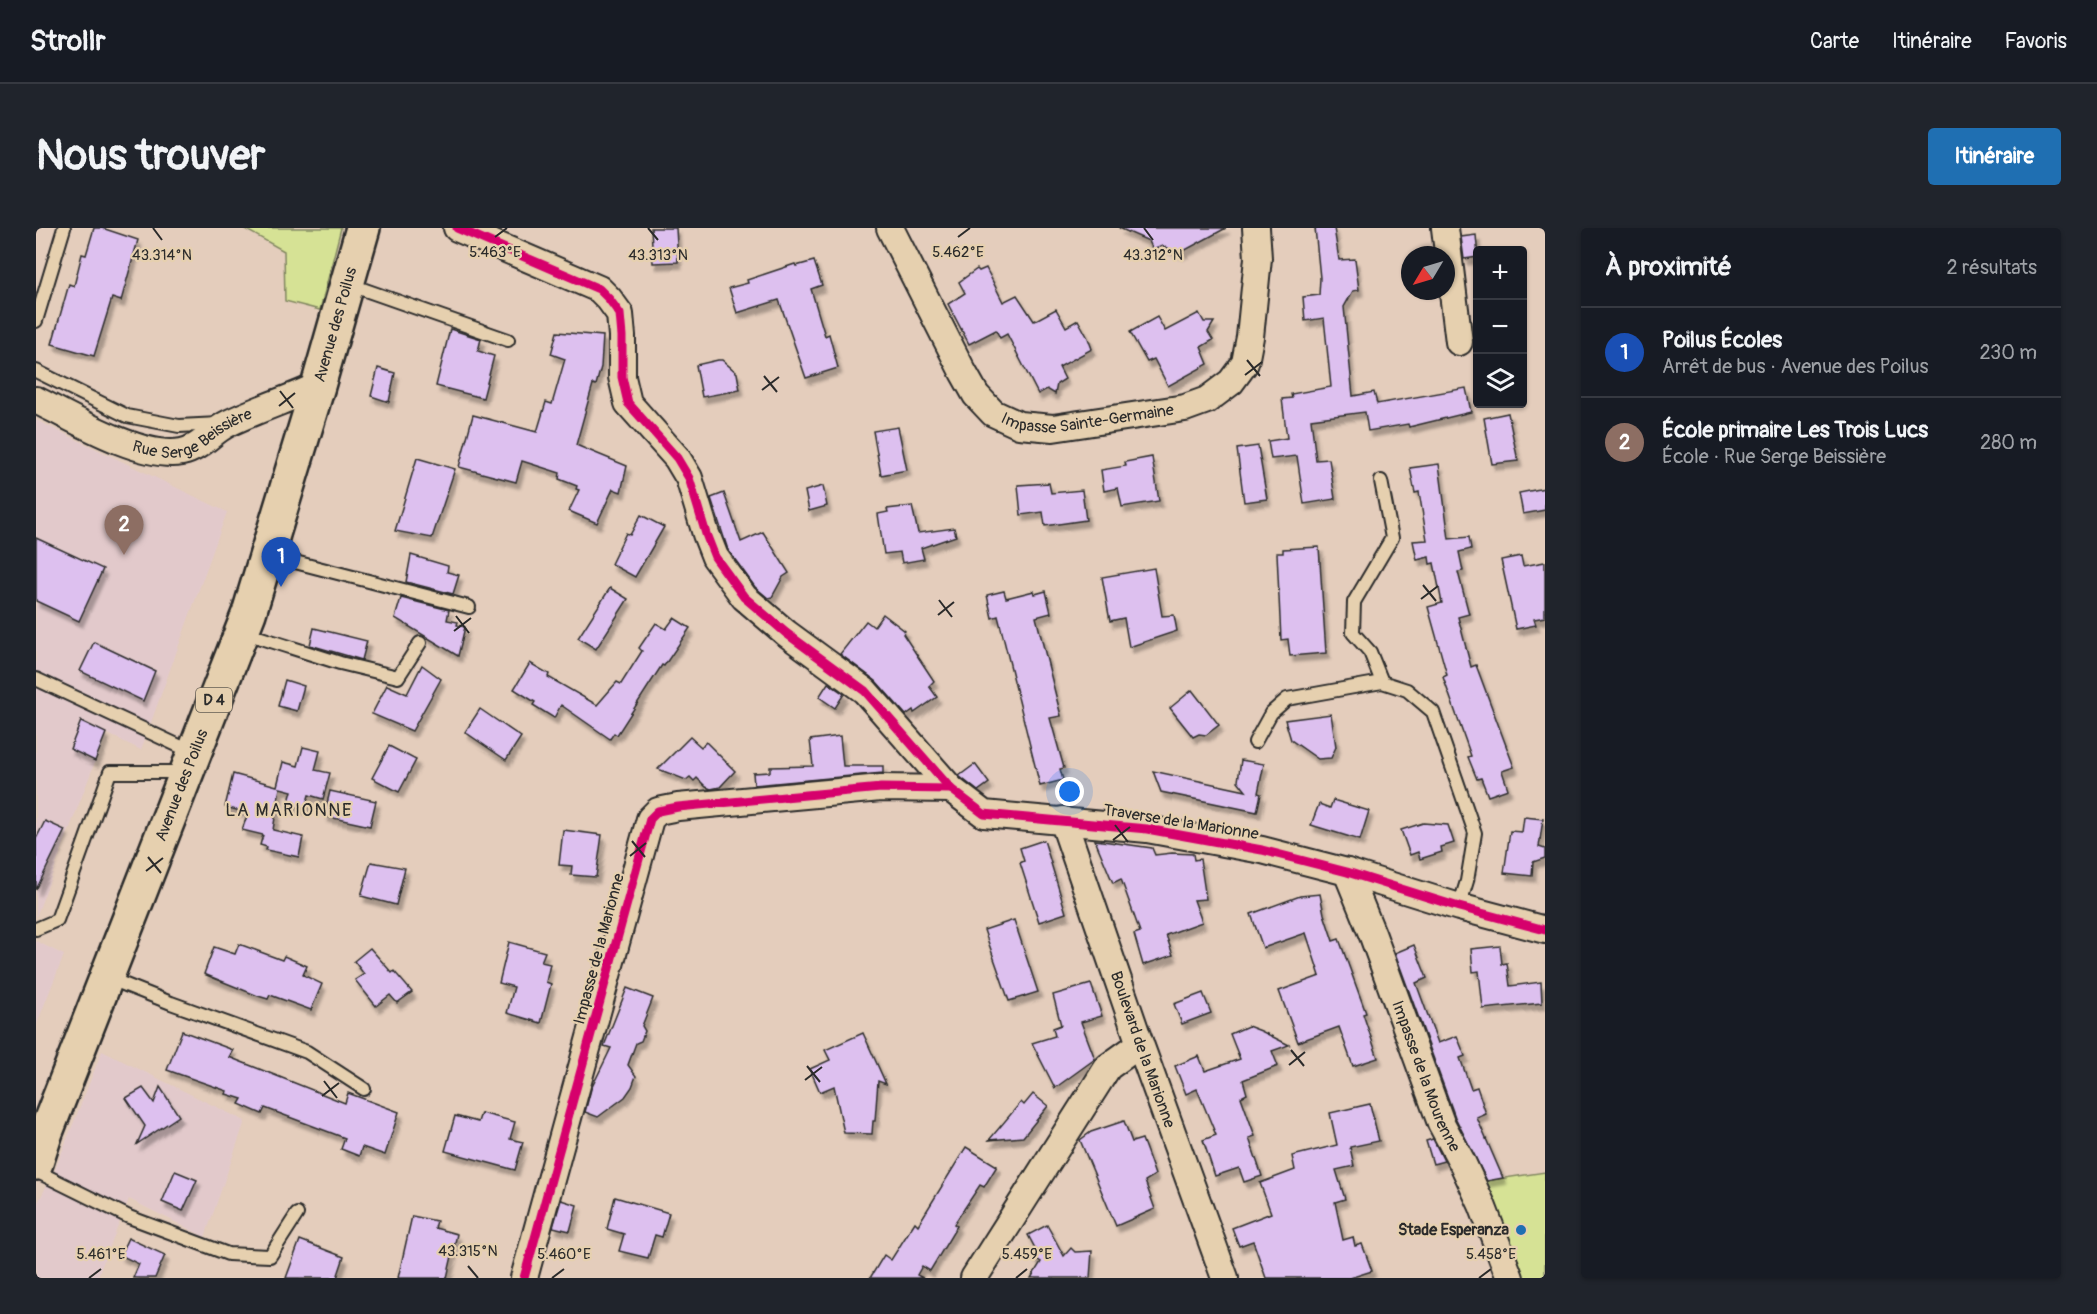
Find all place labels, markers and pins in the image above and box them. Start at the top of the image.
pin: 2 [104,506,143,555]
pin: 1 [262,538,300,587]
place label: Stade Esperanza [1398,1220,1510,1240]
marker: Stade Esperanza [1514,1223,1528,1237]

